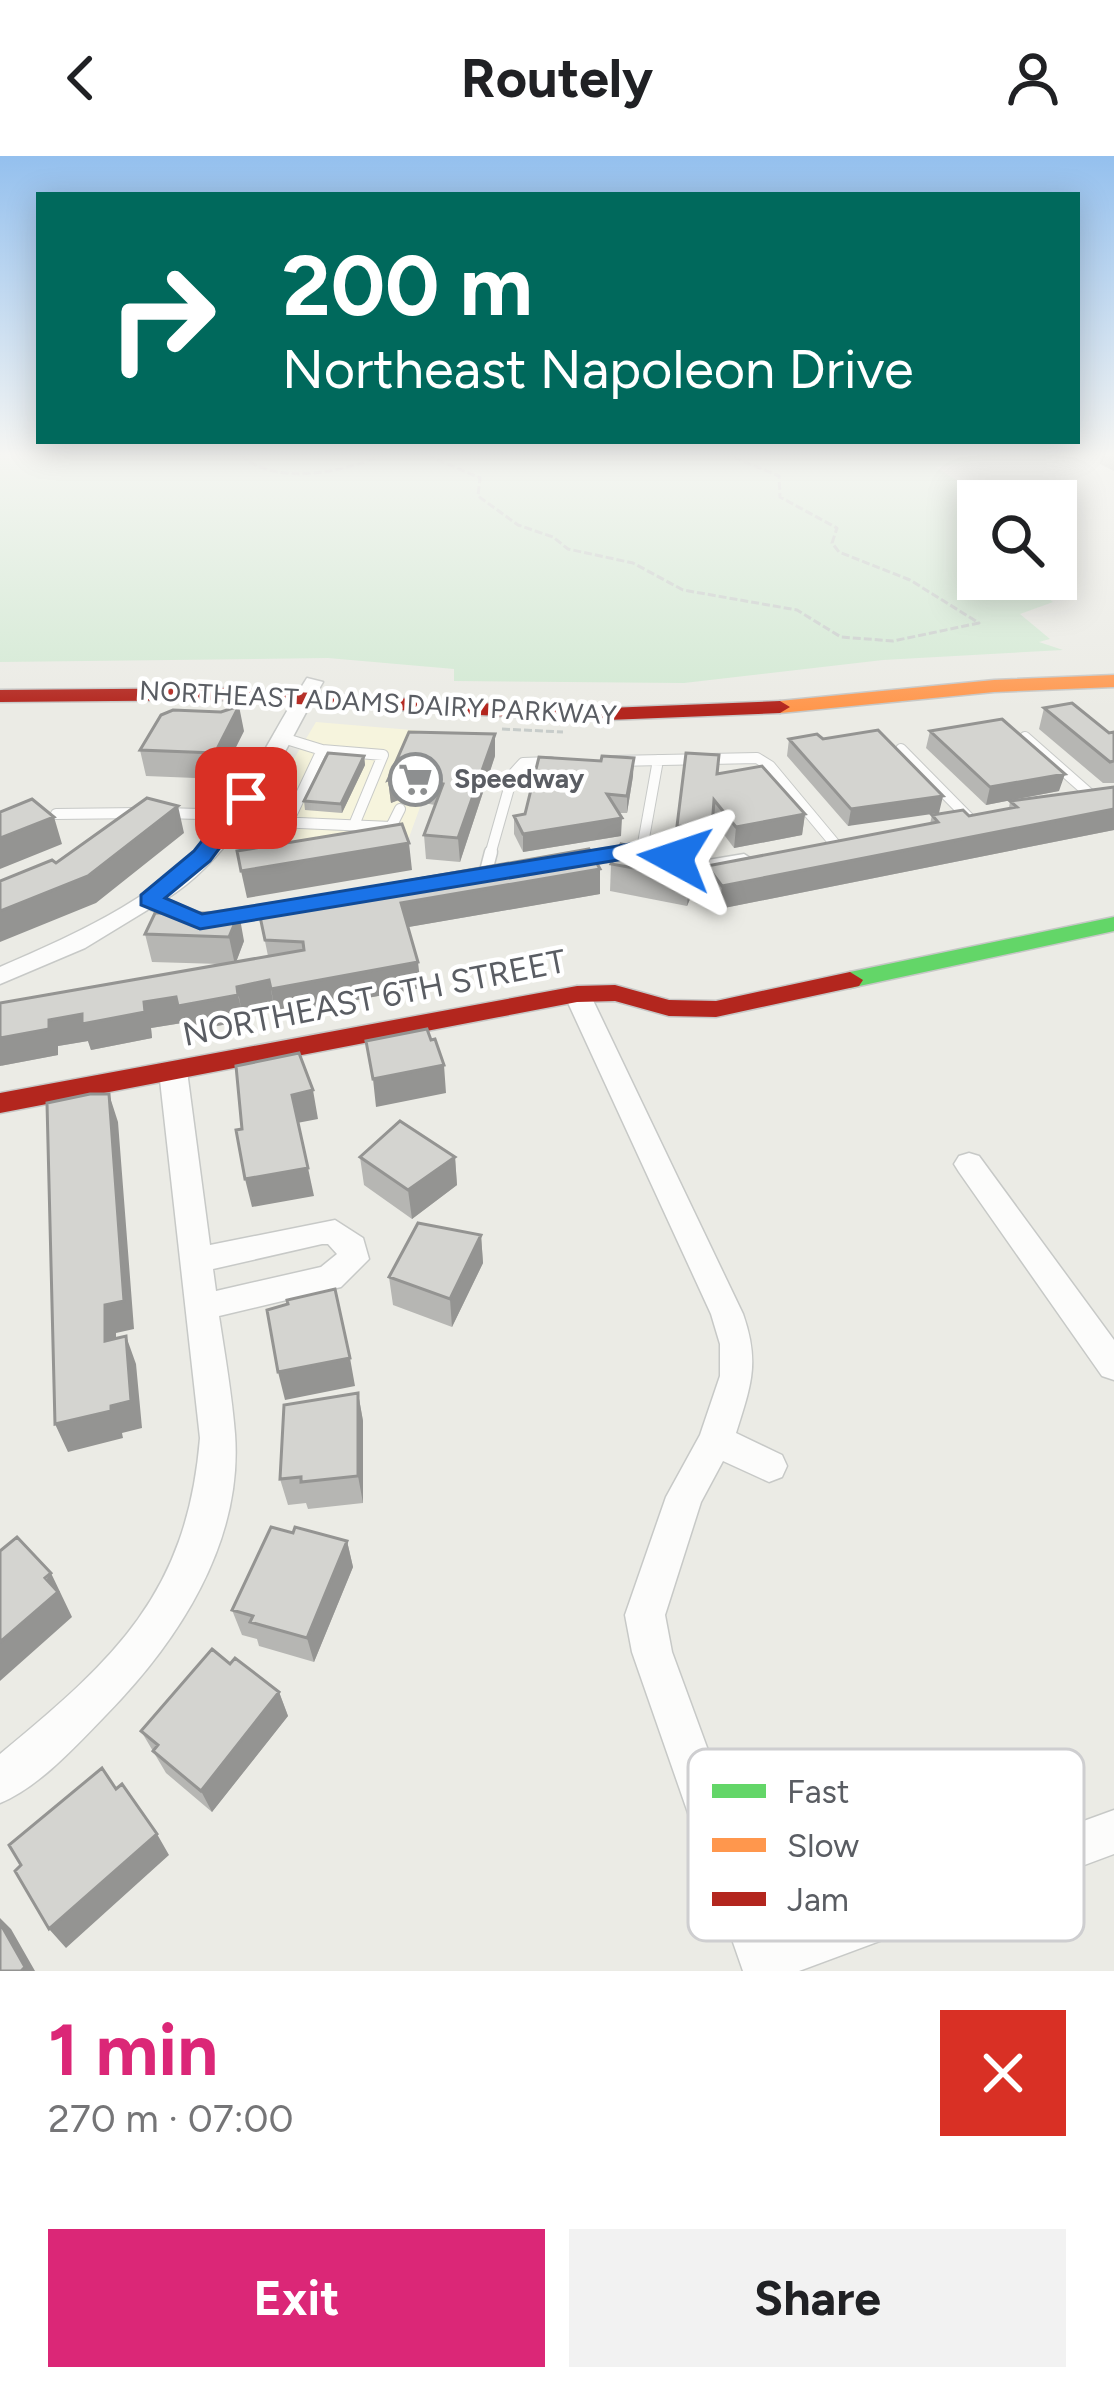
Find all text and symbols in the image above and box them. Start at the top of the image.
icon: back [48,45,114,111]
icon: person [1000,45,1066,111]
text: Routely [461,46,653,111]
text: 200 m [282,235,533,336]
icon: right [84,240,240,396]
text: Northeast Napoleon Drive [282,337,913,402]
map controls [957,480,1077,600]
button: search [957,480,1077,600]
street label: NORTHEAST ADAMS DAIRY PARKWAY [138,674,618,732]
pin [195,747,297,849]
supermarket icon: Speedway [387,751,443,807]
place label: Speedway [454,762,585,795]
icon: arrive [213,765,279,831]
position arrow [612,795,738,921]
street label: NORTHEAST 6TH STREET [179,941,569,1054]
legend [688,1749,1084,1941]
text: Fast [787,1772,849,1811]
text: Slow [787,1826,859,1865]
text: Jam [787,1880,849,1919]
text: 1 min [48,2007,218,2093]
button: close [940,2010,1066,2136]
text: 270 m · 07:00 [48,2095,294,2142]
button: Exit [48,2229,545,2367]
button: Share [569,2229,1066,2367]

